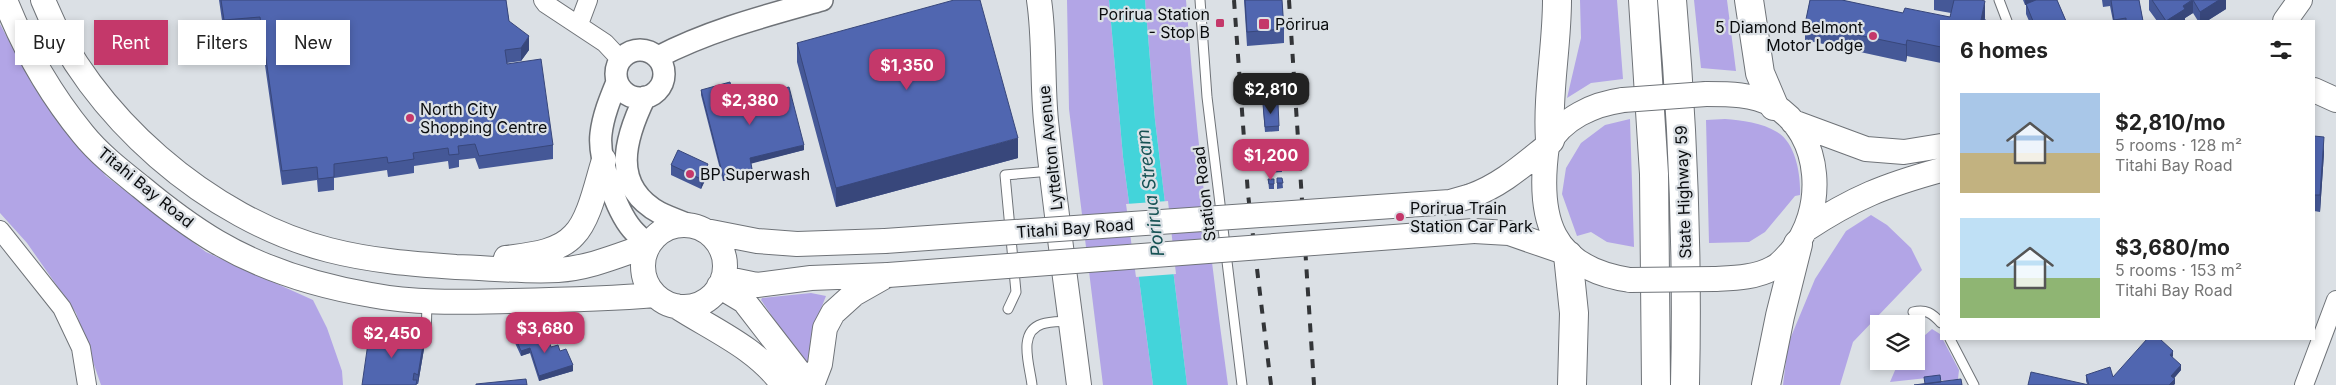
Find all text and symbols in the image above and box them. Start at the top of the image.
place label: Porirua Station - Stop B [1098,4,1210,42]
place label: Porirua [1275,14,1329,34]
marker: Porirua Station - Stop B [1214,17,1226,29]
marker: Porirua [1257,17,1271,31]
place label: 5 Diamond Belmont Motor Lodge [1715,17,1863,55]
chip: Buy [15,20,84,65]
chip: Rent [94,20,168,65]
chip: Filters [178,20,266,65]
chip: New [276,20,350,65]
marker: 5 Diamond Belmont Motor Lodge [1867,30,1879,42]
icon: filters [2267,36,2295,64]
text: 6 homes [1960,38,2048,63]
pin: $1,350 [866,48,948,91]
text: $1,350 [880,55,934,75]
pin: $2,810 [1230,72,1312,115]
text: $2,810 [1244,79,1298,99]
pin: $2,380 [709,84,791,126]
street label: Lyttelton Avenue [1034,85,1066,211]
text: $2,380 [721,90,779,110]
place label: North City Shopping Centre [420,99,547,137]
text: $2,810/mo [2115,110,2225,135]
marker: North City Shopping Centre [404,112,416,124]
icon: home [2000,113,2060,173]
street label: State Highway 59 [1671,125,1695,259]
water label: Porirua Stream [1132,128,1168,258]
text: 5 rooms · 128 m² [2115,135,2242,155]
pin: $1,200 [1230,138,1312,181]
street label: Titahi Bay Road [94,142,198,232]
street label: Station Road [1188,145,1220,243]
text: $1,200 [1244,145,1298,165]
text: Titahi Bay Road [2115,155,2233,175]
place label: BP Superwash [700,164,810,184]
marker: BP Superwash [684,168,696,180]
place label: Porirua Train Station Car Park [1410,198,1533,236]
marker: Porirua Train Station Car Park [1394,211,1406,223]
street label: Titahi Bay Road [1016,214,1134,242]
text: $3,680/mo [2115,235,2230,260]
icon: home [2000,238,2060,298]
text: 5 rooms · 153 m² [2115,260,2242,280]
text: Titahi Bay Road [2115,280,2233,300]
pin: $3,680 [504,312,586,354]
map controls [1870,315,1925,370]
button: layers [1870,315,1925,370]
pin: $2,450 [351,316,433,359]
text: $3,680 [517,318,573,338]
text: $2,450 [363,323,421,343]

